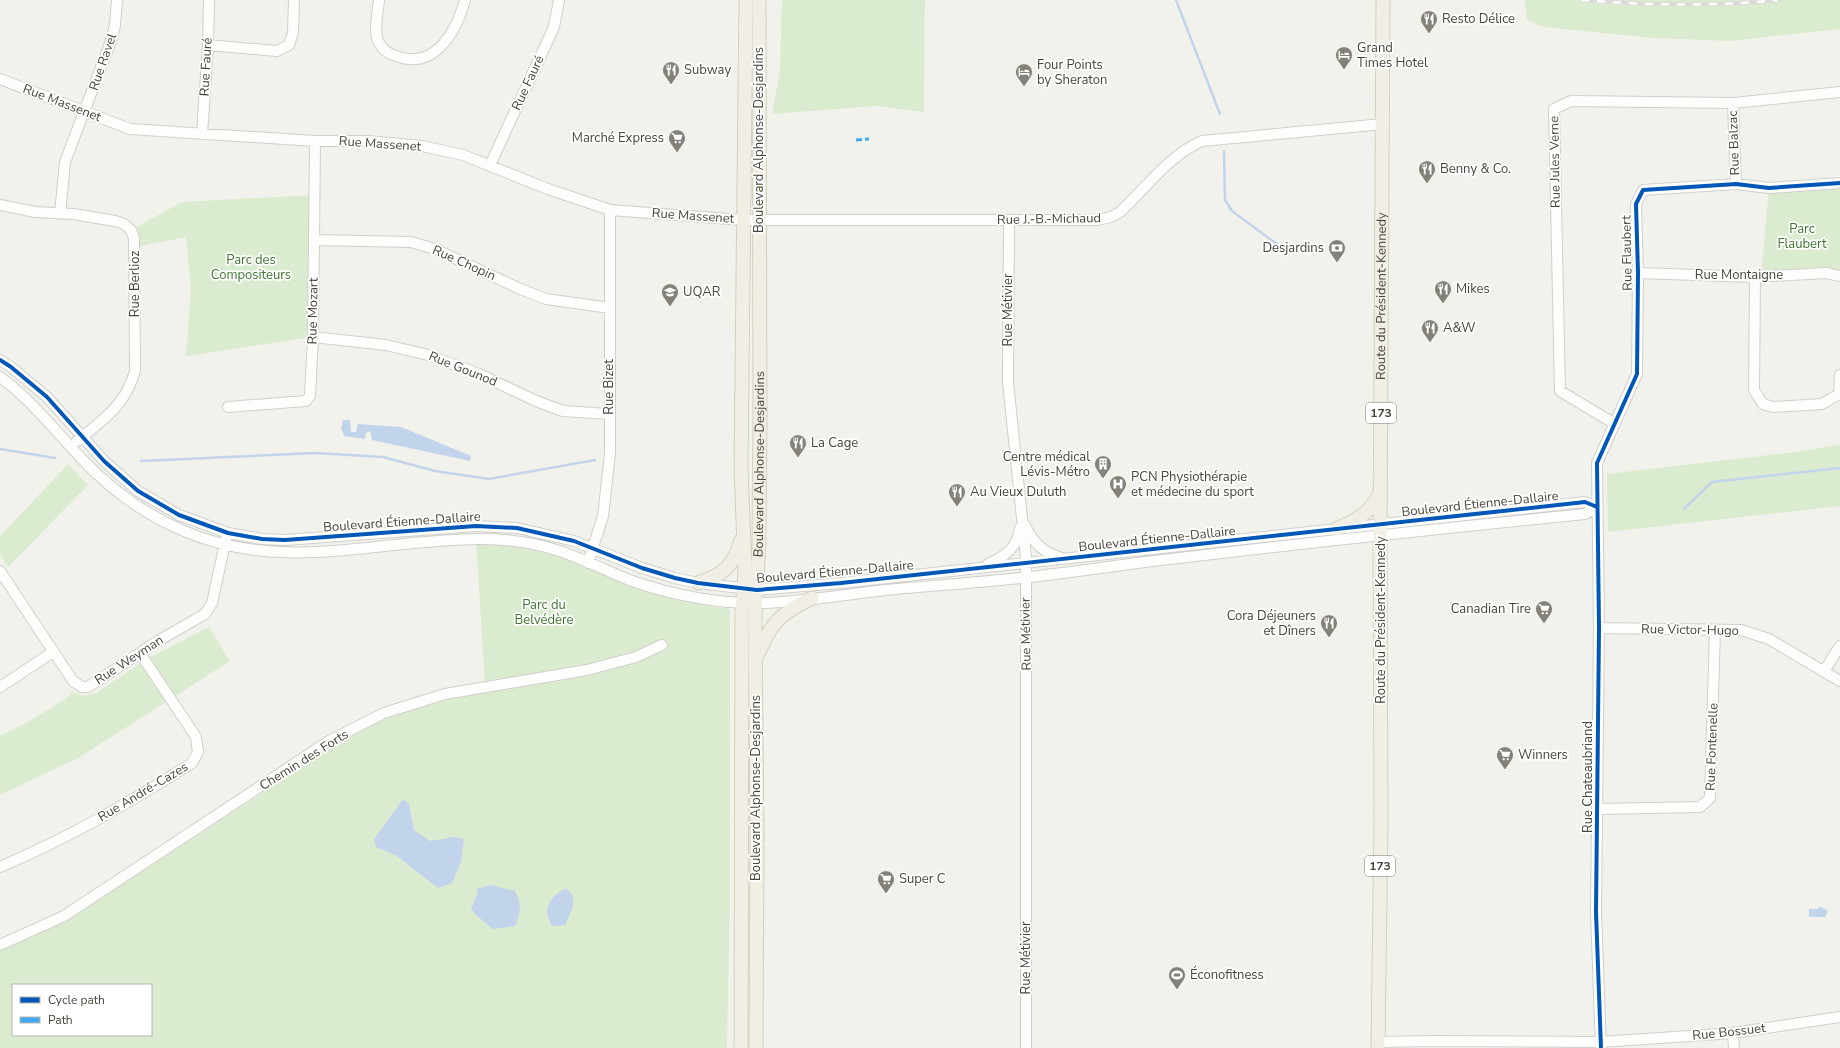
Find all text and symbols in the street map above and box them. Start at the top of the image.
restaurant icon: Resto Délice [1419,9,1439,34]
place label: Resto Délice [1442,10,1515,28]
street label: Rue Ravel [85,31,121,93]
street label: Rue Fauré [195,37,217,97]
place label: Grand Times Hotel [1357,39,1428,72]
hotel icon: Grand Times Hotel [1334,45,1354,70]
street label: Boulevard Alphonse-Desjardins [750,47,768,233]
street label: Rue Fauré [507,52,549,113]
place label: Four Points by Sheraton [1037,56,1107,89]
restaurant icon: Subway [661,60,681,85]
place label: Subway [684,61,731,79]
hotel icon: Four Points by Sheraton [1014,62,1034,87]
street label: Rue Massenet [20,80,104,126]
street label: Rue Balzac [1724,110,1744,176]
street label: Rue Jules Verne [1545,116,1565,208]
supermarket icon: Marché Express [667,128,687,153]
place label: Marché Express [572,129,664,147]
street label: Rue Massenet [338,132,422,156]
restaurant icon: Benny & Co. [1417,159,1437,184]
place label: Benny & Co. [1440,160,1511,178]
street label: Rue Massenet [651,204,735,228]
street label: Rue J.-B.-Michaud [997,209,1101,229]
street label: Route du Président-Kennedy [1372,212,1391,380]
street label: Rue Flaubert [1617,215,1637,291]
park label: Parc Flaubert [1777,220,1827,253]
bank icon: Desjardins [1327,238,1347,263]
place label: Desjardins [1262,239,1324,257]
street label: Rue Chopin [429,241,499,285]
street label: Rue Berlioz [126,251,144,317]
park label: Parc des Compositeurs [211,251,291,284]
street label: Rue Montaigne [1695,266,1783,284]
street label: Rue Métivier [999,273,1017,347]
street label: Rue Mozart [303,277,323,345]
restaurant icon: Mikes [1433,279,1453,304]
place label: Mikes [1456,280,1490,298]
school or university icon: UQAR [660,282,680,307]
place label: UQAR [683,283,721,301]
restaurant icon: A&W [1420,318,1440,343]
place label: A&W [1443,319,1475,337]
street label: Rue Gounod [426,347,500,391]
street label: Rue Bizet [600,359,618,415]
street label: Boulevard Alphonse-Desjardins [749,371,769,558]
road number: 173 [1366,403,1396,423]
restaurant icon: La Cage [788,433,808,458]
place label: La Cage [811,434,858,452]
place label: Centre médical Lévis-Métro [1003,448,1090,481]
building icon: Centre médical Lévis-Métro [1093,454,1113,479]
place label: PCN Physiothérapie et médecine du sport [1131,468,1254,501]
hospital icon: PCN Physiothérapie et médecine du sport [1108,474,1128,499]
restaurant icon: Au Vieux Duluth [947,482,967,507]
place label: Au Vieux Duluth [970,483,1066,501]
street label: Boulevard Étienne-Dallaire [1400,486,1560,521]
street label: Boulevard Étienne-Dallaire [323,507,481,536]
street label: Boulevard Étienne-Dallaire [1077,521,1237,556]
street label: Route du Président-Kennedy [1372,536,1390,704]
street label: Boulevard Étienne-Dallaire [756,555,914,588]
park label: Parc du Belvédère [515,596,574,629]
street label: Rue Métivier [1016,597,1036,671]
supermarket icon: Canadian Tire [1534,599,1554,624]
place label: Canadian Tire [1451,600,1531,618]
place label: Cora Déjeuners et Dîners [1227,607,1316,640]
restaurant icon: Cora Déjeuners et Dîners [1319,613,1339,638]
street label: Rue Victor-Hugo [1641,620,1739,640]
street label: Rue Weyman [91,631,167,689]
street label: Boulevard Alphonse-Desjardins [747,695,765,881]
street label: Rue Fontenelle [1701,703,1723,791]
street label: Rue Chateaubriand [1579,721,1597,833]
street label: Chemin des Forts [256,725,352,795]
supermarket icon: Winners [1495,745,1515,770]
place label: Winners [1518,746,1568,764]
street label: Rue André-Cazes [95,758,191,826]
road number: 173 [1365,856,1395,876]
supermarket icon: Super C [876,869,896,894]
place label: Super C [899,870,946,888]
street label: Rue Métivier [1017,921,1035,995]
sports icon: Éconofitness [1167,965,1187,990]
place label: Éconofitness [1190,965,1264,984]
legend [12,984,152,1036]
text: Cycle path [48,992,105,1008]
text: Path [48,1012,73,1028]
street label: Rue Bossuet [1691,1019,1767,1045]

